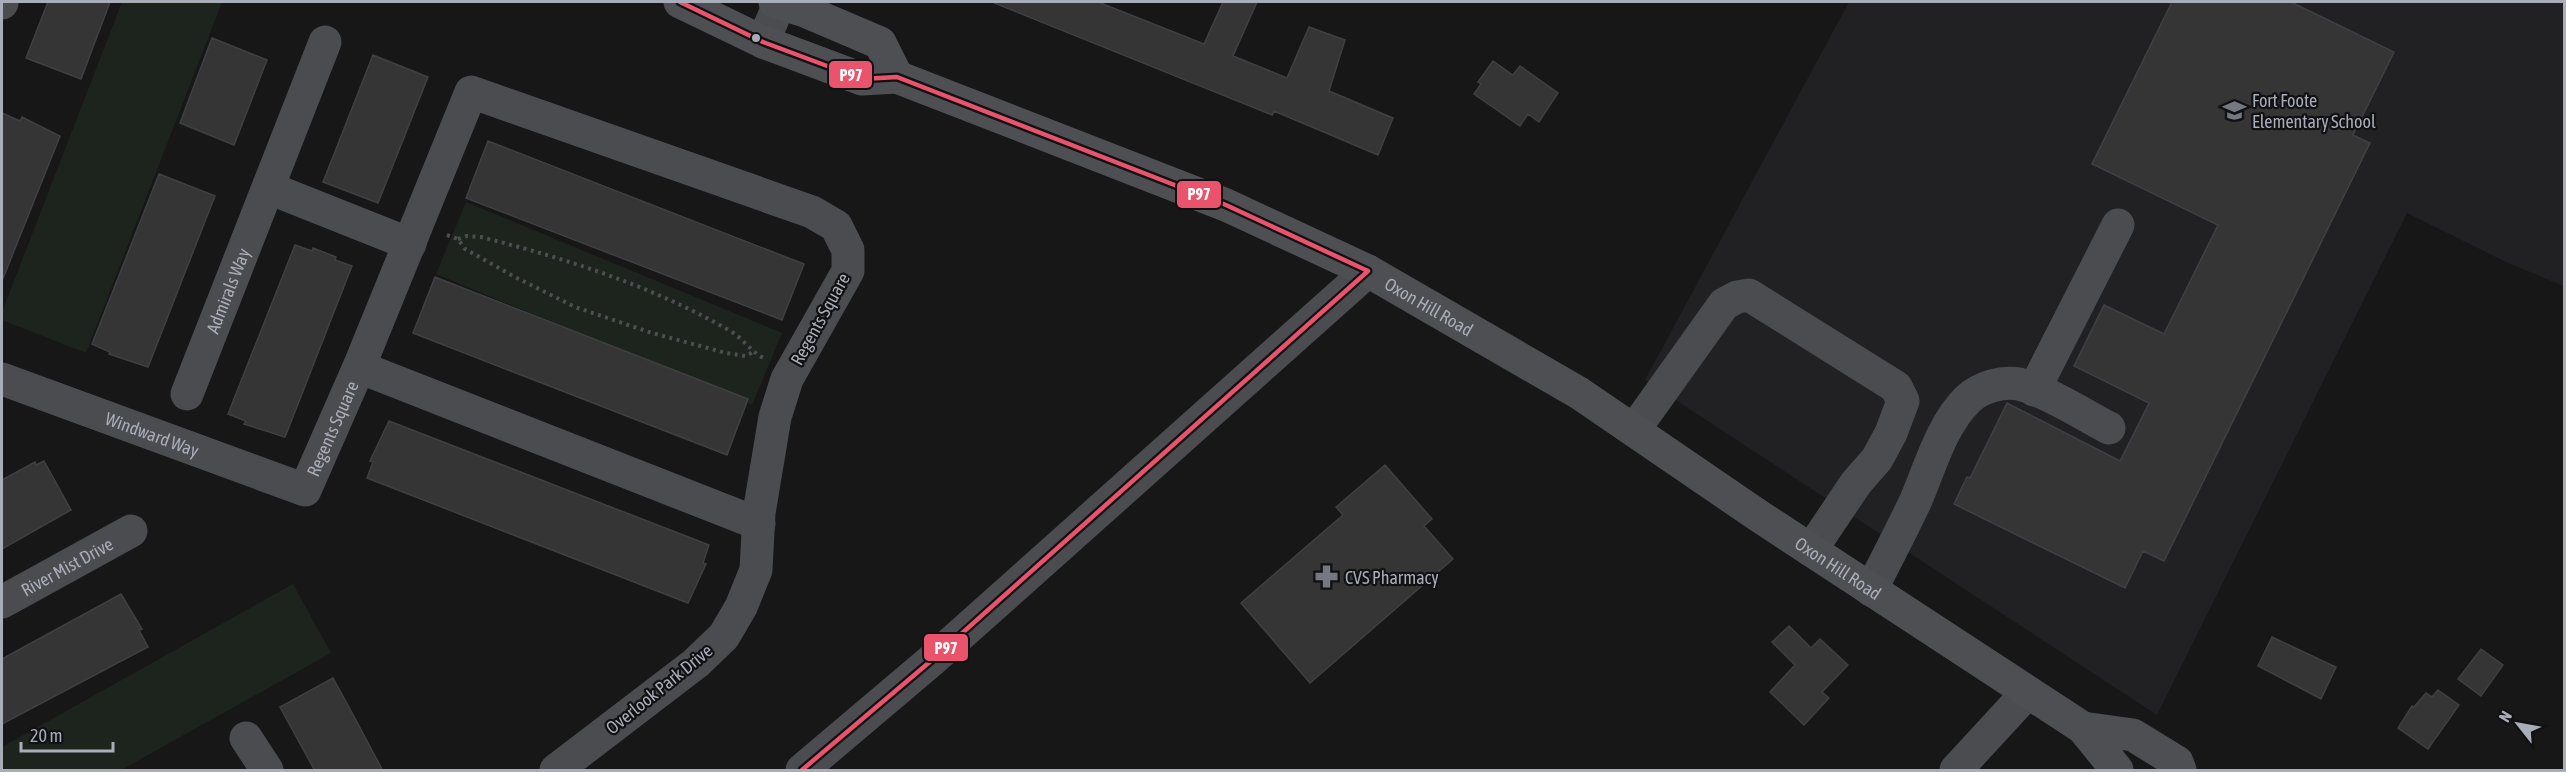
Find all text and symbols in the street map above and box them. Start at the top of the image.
unlabelled marker [750,32,762,44]
line badge: P97 [828,60,873,89]
text: P97 [840,66,862,84]
place label: Fort Foote Elementary School [2252,90,2376,132]
school or university icon: Fort Foote Elementary School [2221,97,2247,123]
line badge: P97 [1176,180,1222,209]
text: P97 [1188,185,1210,203]
street label: Admirals Way [201,245,254,336]
street label: Regents Square [786,269,854,369]
street label: Oxon Hill Road [1381,273,1477,340]
street label: Regents Square [302,377,362,479]
street label: Windward Way [103,407,202,461]
street label: Oxon Hill Road [1791,532,1885,604]
street label: River Mist Drive [17,533,116,600]
pharmacy icon: CVS Pharmacy [1314,564,1340,590]
place label: CVS Pharmacy [1345,567,1439,588]
line badge: P97 [923,633,969,662]
text: P97 [935,639,957,657]
street label: Overlook Park Drive [602,640,716,738]
north arrow [2488,694,2548,754]
text: N [2495,708,2515,725]
scale bar [21,715,112,753]
text: 20 m [30,725,62,746]

